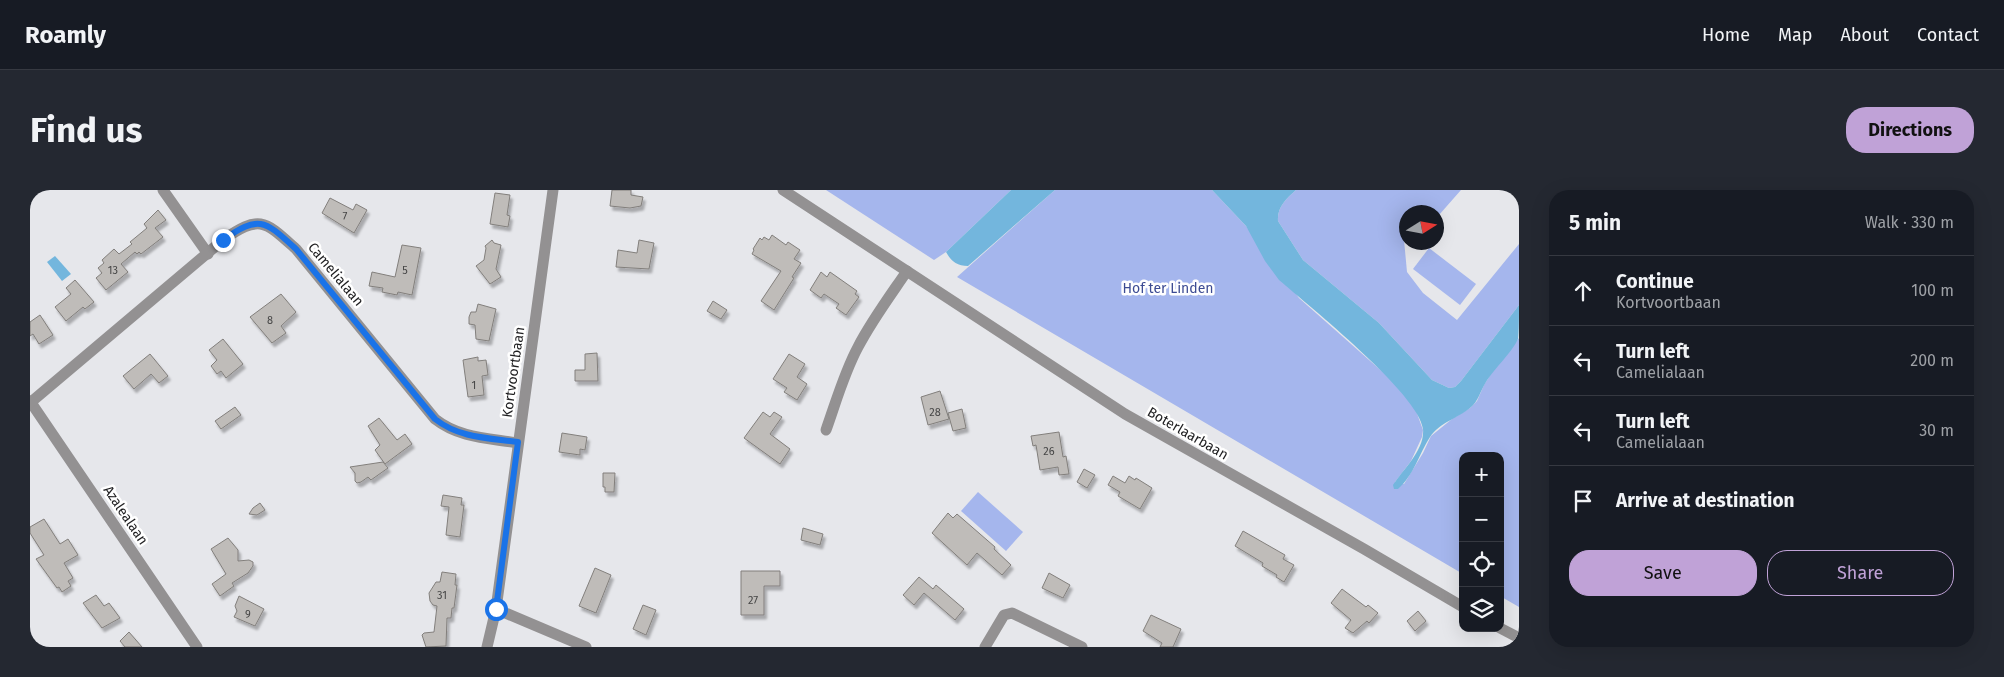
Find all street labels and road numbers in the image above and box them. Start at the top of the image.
street label: Camelialaan [304,239,367,310]
street label: Kortvoortbaan [499,325,528,419]
street label: Boterlaarbaan [1144,403,1231,463]
street label: Azalealaan [100,482,152,548]

